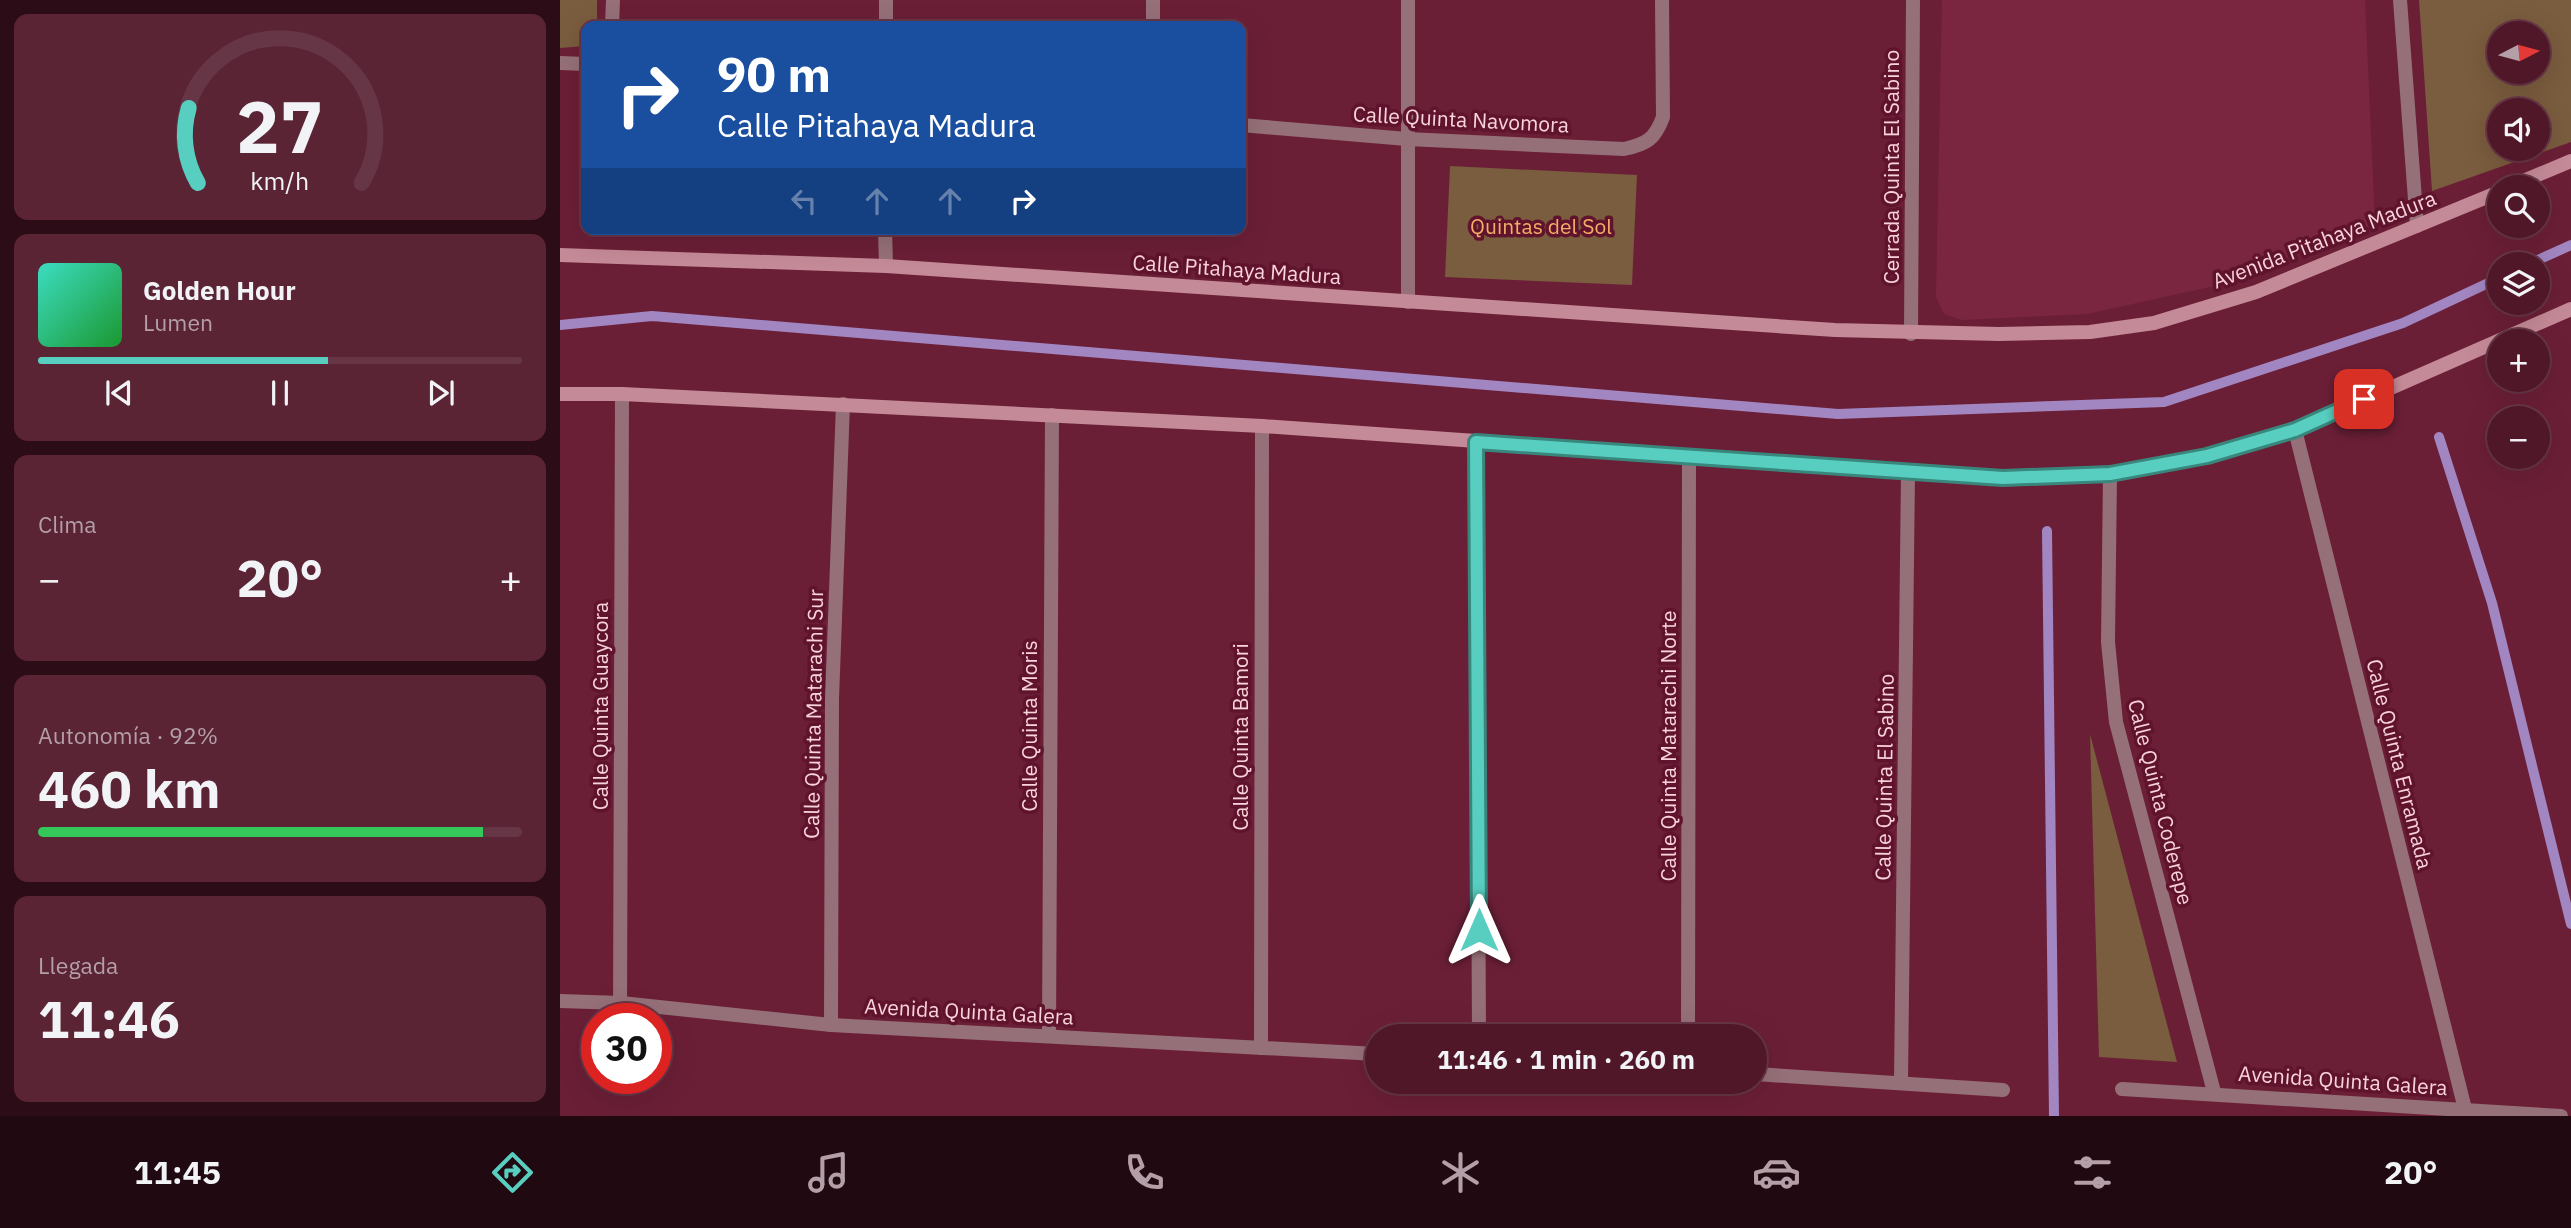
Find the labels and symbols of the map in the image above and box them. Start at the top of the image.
north arrow [2487,21,2550,84]
street label: Cerrada Quinta El Sabino [1877,50,1905,284]
street label: Calle Quinta Navomora [1352,99,1570,139]
street label: Avenida Pitahaya Madura [2208,183,2440,295]
park label: Quintas del Sol [1470,212,1612,240]
street label: Calle Pitahaya Madura [1132,248,1342,290]
pin [2334,369,2394,429]
street label: Calle Quinta Matarachi Sur [797,589,829,839]
street label: Calle Quinta Guaycora [586,602,614,810]
street label: Calle Quinta Matarachi Norte [1654,610,1682,882]
street label: Calle Quinta Moris [1015,640,1043,812]
street label: Calle Quinta Bamori [1226,643,1254,831]
street label: Calle Quinta Enramada [2360,656,2440,872]
street label: Calle Quinta El Sabino [1868,673,1900,881]
street label: Calle Quinta Coderepe [2122,696,2200,908]
position arrow [1442,893,1516,967]
street label: Avenida Quinta Galera [864,992,1074,1030]
speed limit sign: 30 [581,1003,672,1094]
street label: Avenida Quinta Galera [2237,1059,2449,1101]

